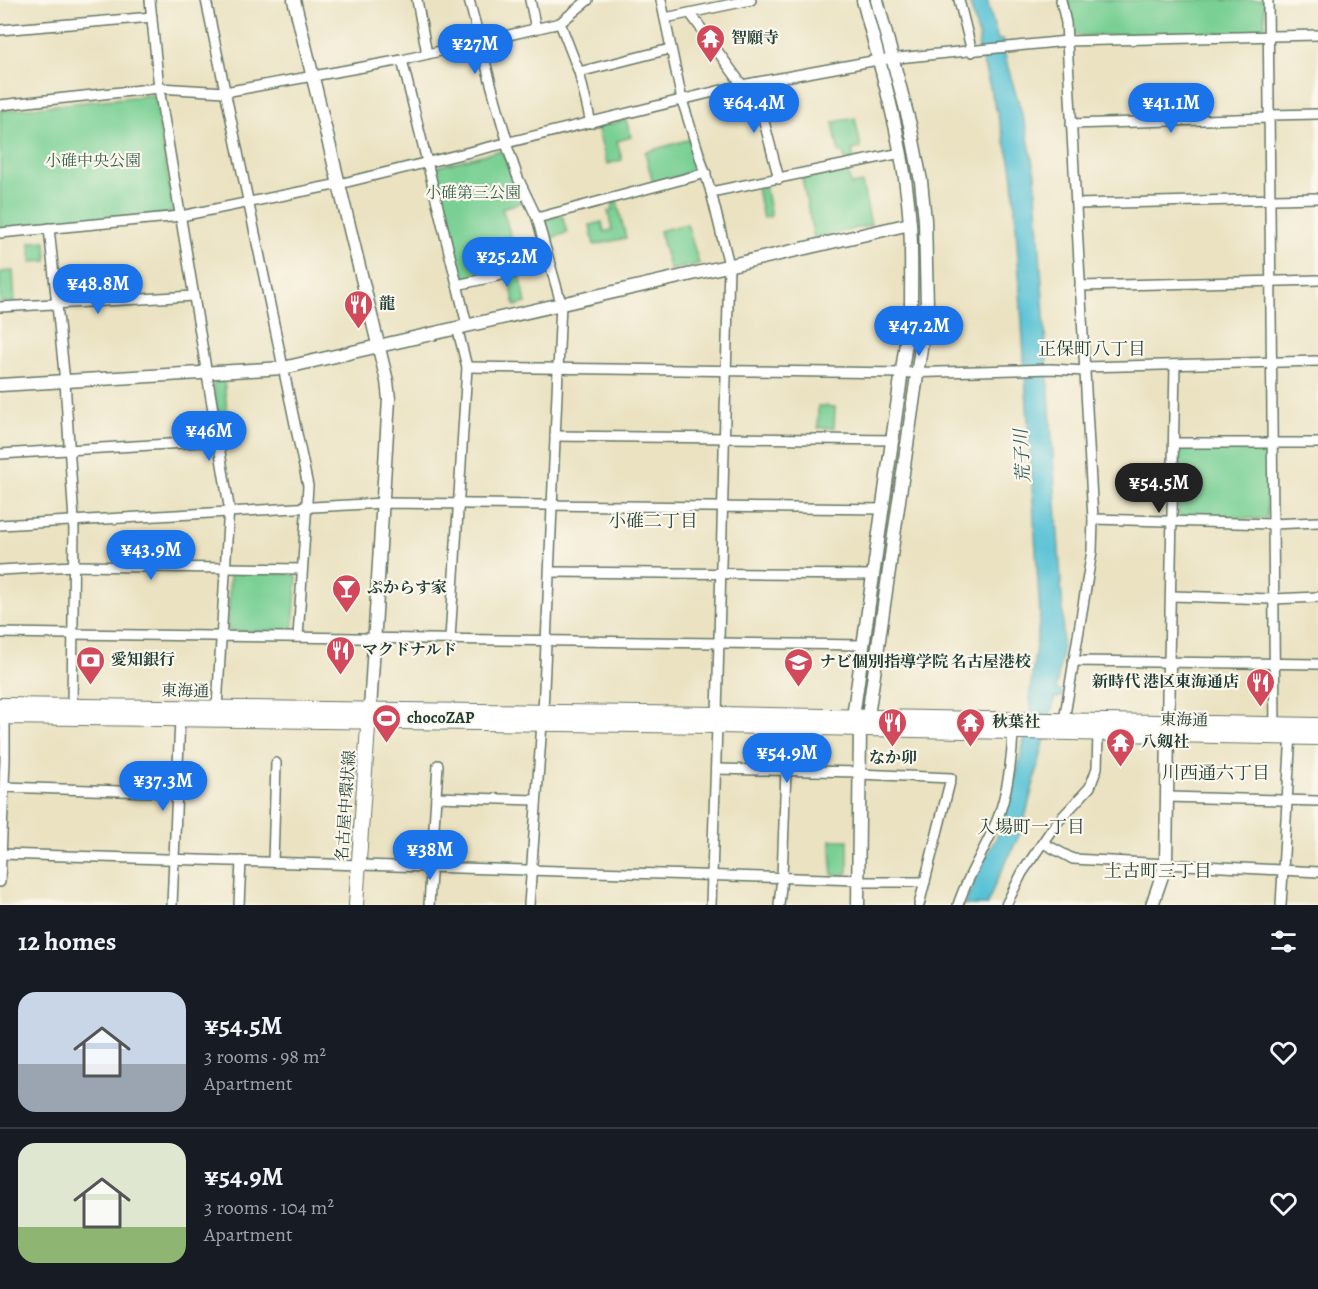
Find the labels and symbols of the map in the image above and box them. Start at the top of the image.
temple icon: 智願寺 [694,22,726,64]
pin: ¥27M [439,24,511,75]
place label: 智願寺 [731,27,779,49]
pin: ¥64.4M [705,83,803,134]
pin: ¥41.1M [1122,83,1220,134]
park label: 小碓中央公園 [45,150,141,172]
park label: 小碓第三公園 [425,182,521,204]
pin: ¥25.2M [458,237,556,288]
pin: ¥48.8M [49,264,147,315]
restaurant icon: 龍 [342,288,374,330]
place label: 龍 [379,293,395,315]
pin: ¥47.2M [870,306,968,357]
district label: 正保町八丁目 [1038,337,1146,361]
pin: ¥46M [173,411,245,462]
water label: 荒子川 [1008,426,1035,484]
pin: ¥54.5M [1110,463,1208,514]
district label: 小碓二丁目 [608,509,698,533]
pin: ¥43.9M [102,530,200,581]
bar icon: ぷからす家 [330,572,362,614]
place label: ぷからす家 [367,577,447,599]
restaurant icon: マクドナルド [325,634,357,676]
place label: マクドナルド [362,639,457,661]
bank icon: 愛知銀行 [74,644,106,686]
school or university icon: ナビ個別指導学院 名古屋港校 [783,646,815,688]
place label: 愛知銀行 [111,649,175,671]
place label: ナビ個別指導学院 名古屋港校 [820,651,1032,673]
restaurant icon: 新時代 港区東海通店 [1244,666,1276,708]
place label: 新時代 港区東海通店 [1091,671,1239,693]
street label: 東海通 [161,680,209,702]
sports icon: chocoZAP [370,702,402,744]
restaurant icon: なか卯 [877,706,909,748]
temple icon: 秋葉社 [955,706,987,748]
place label: chocoZAP [407,707,475,729]
street label: 東海通 [1160,709,1208,731]
place label: 秋葉社 [992,711,1040,733]
temple icon: 八剱社 [1104,726,1136,768]
place label: 八剱社 [1141,731,1189,753]
pin: ¥54.9M [738,733,836,784]
place label: なか卯 [869,747,917,769]
street label: 名古屋中環状線 [331,749,361,863]
pin: ¥37.3M [114,761,212,812]
district label: 川西通六丁目 [1162,761,1270,785]
district label: 入場町一丁目 [977,815,1085,839]
pin: ¥38M [394,830,466,881]
district label: 土古町三丁目 [1104,859,1212,883]

